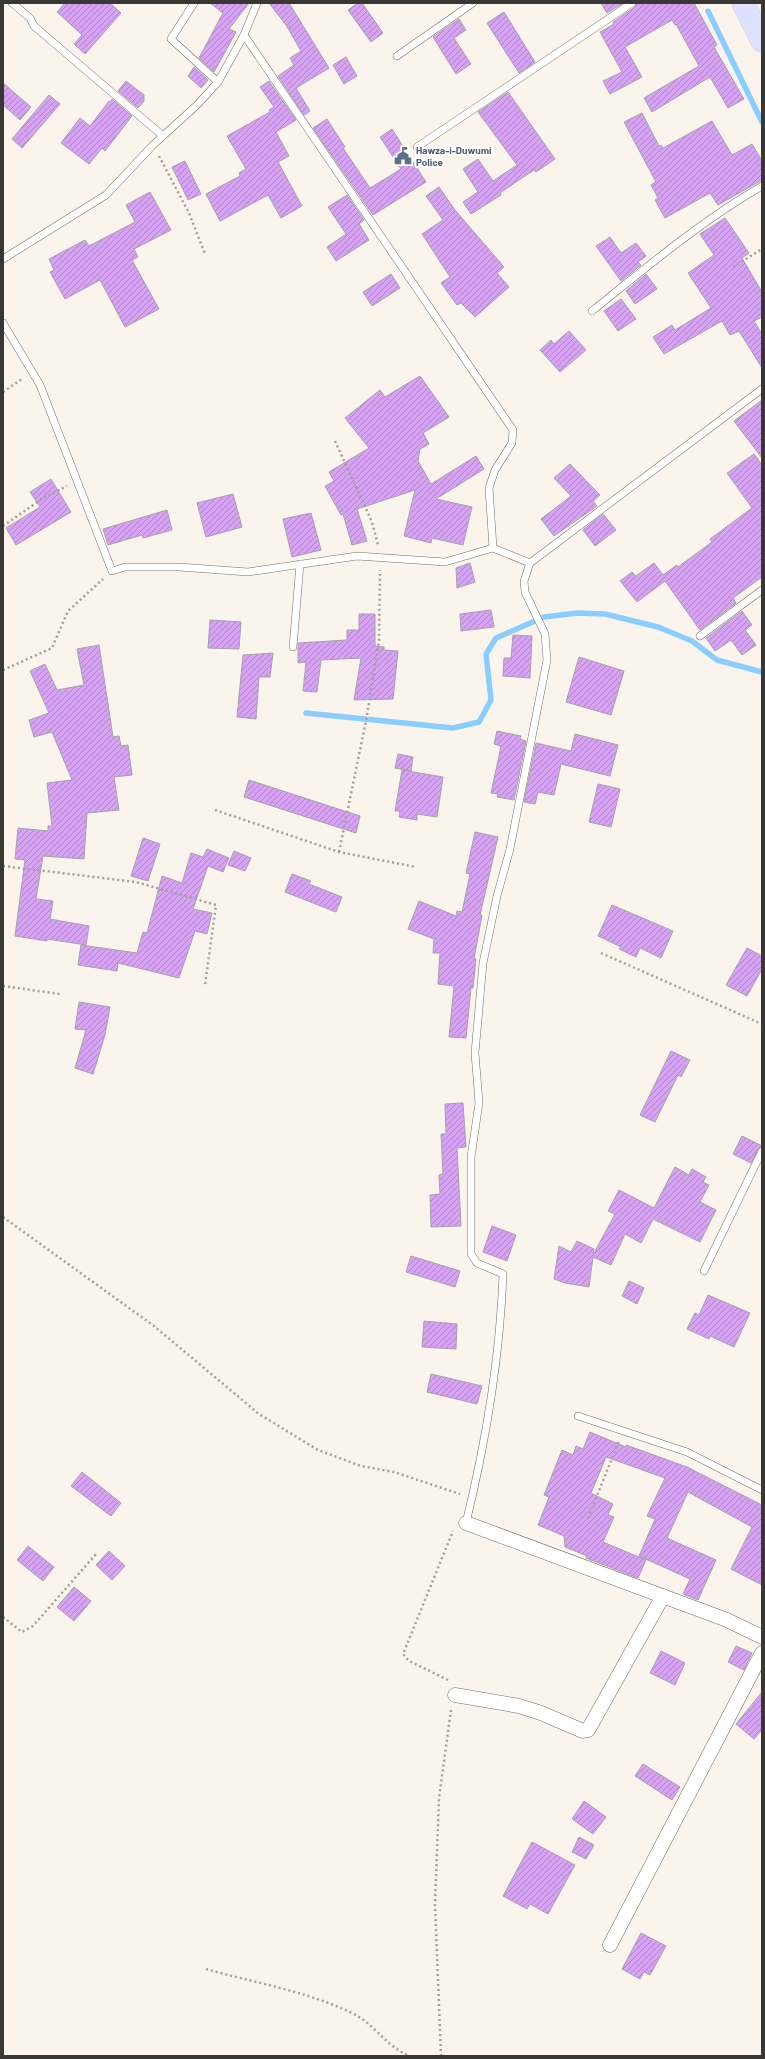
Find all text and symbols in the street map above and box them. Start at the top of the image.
place label: Hawza-i-Duwumi Police [416,144,492,168]
public building icon: Hawza-i-Duwumi Police [393,146,413,166]

